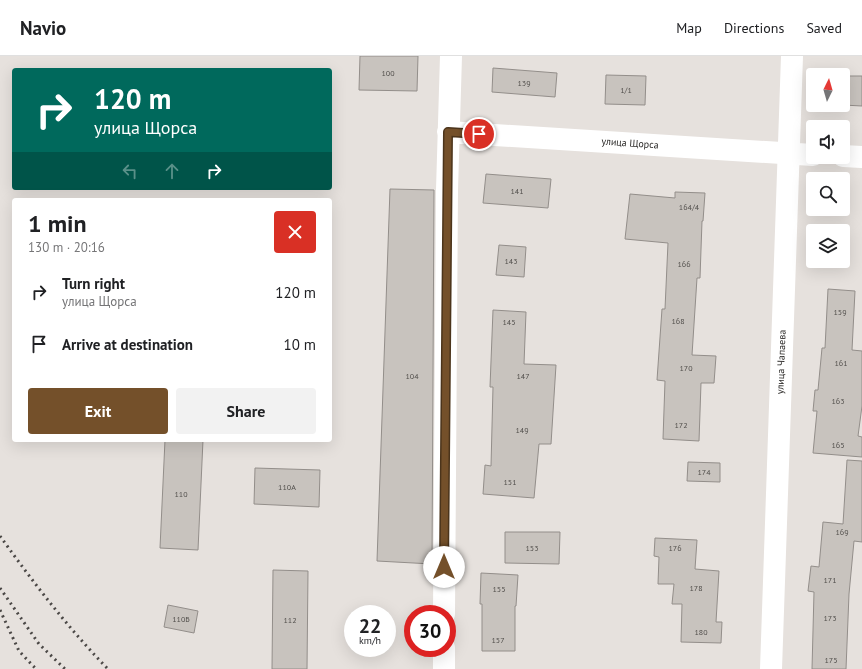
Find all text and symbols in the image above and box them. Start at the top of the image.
text: Navio [20,16,66,40]
text: Map [676,19,702,37]
text: Directions [724,19,784,37]
text: Saved [806,19,842,37]
house number: 100 [381,68,395,78]
north arrow [806,68,850,112]
map controls [806,68,850,268]
house number: 139 [517,78,531,88]
text: 120 m [94,80,171,117]
icon: right [28,84,80,136]
house number: 1/1 [620,85,632,95]
text: улица Щорса [94,116,197,139]
pin [462,117,496,151]
button: sound [806,120,850,164]
icon: arrive [468,123,490,145]
street label: улица Щорса [601,135,659,151]
icon: left [119,160,141,182]
icon: ahead [161,160,183,182]
icon: right [203,160,225,182]
button: search [806,172,850,216]
house number: 141 [510,186,524,196]
house number: 164/4 [679,202,700,212]
text: 1 min [28,208,87,239]
button: close [274,211,316,253]
button: layers [806,224,850,268]
text: 130 m · 20:16 [28,239,105,256]
house number: 143 [504,256,518,266]
house number: 166 [677,259,691,269]
text: Turn right [62,274,125,293]
icon: right [28,281,50,303]
text: 120 m [275,283,316,302]
text: улица Щорса [62,293,137,310]
house number: 159 [833,307,847,317]
house number: 168 [671,316,685,326]
house number: 145 [502,317,516,327]
street label: улица Чапаева [773,330,789,394]
icon: arrive [28,333,50,355]
text: Arrive at destination [62,335,193,354]
text: 10 m [283,335,316,354]
house number: 161 [834,358,848,368]
house number: 170 [679,363,693,373]
house number: 104 [405,371,419,381]
house number: 147 [516,371,530,381]
button: Exit [28,388,168,434]
button: Share [176,388,316,434]
house number: 163 [831,396,845,406]
house number: 172 [674,420,688,430]
house number: 149 [515,425,529,435]
house number: 165 [831,440,845,450]
house number: 174 [697,467,711,477]
house number: 151 [503,477,517,487]
house number: 110А [278,482,296,492]
house number: 110 [174,489,188,499]
house number: 169 [835,527,849,537]
house number: 153 [525,543,539,553]
house number: 176 [668,543,682,553]
position arrow [423,546,465,588]
house number: 171 [823,575,837,585]
house number: 178 [689,583,703,593]
house number: 155 [492,584,506,594]
speed limit sign: 30 [404,605,456,657]
text: 22 [359,613,381,639]
house number: 173 [823,613,837,623]
house number: 110Б [172,614,190,624]
house number: 112 [283,615,297,625]
house number: 180 [694,627,708,637]
text: km/h [359,634,381,647]
house number: 157 [491,635,505,645]
house number: 175 [824,655,838,665]

